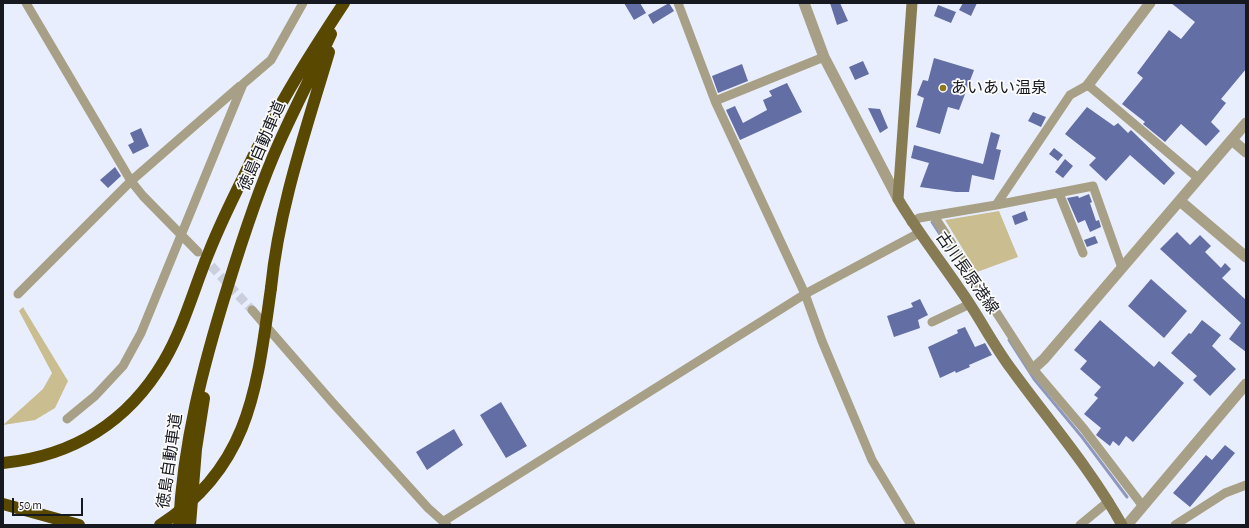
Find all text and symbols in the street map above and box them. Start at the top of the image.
place label: あいあい温泉 [951,78,1047,98]
marker: あいあい温泉 [938,83,948,93]
street label: 徳島自動車道 [234,98,290,194]
street label: 古川長原港線 [932,228,1002,318]
street label: 徳島自動車道 [154,412,186,510]
scale bar [14,490,85,516]
text: 50 m [19,499,42,511]

